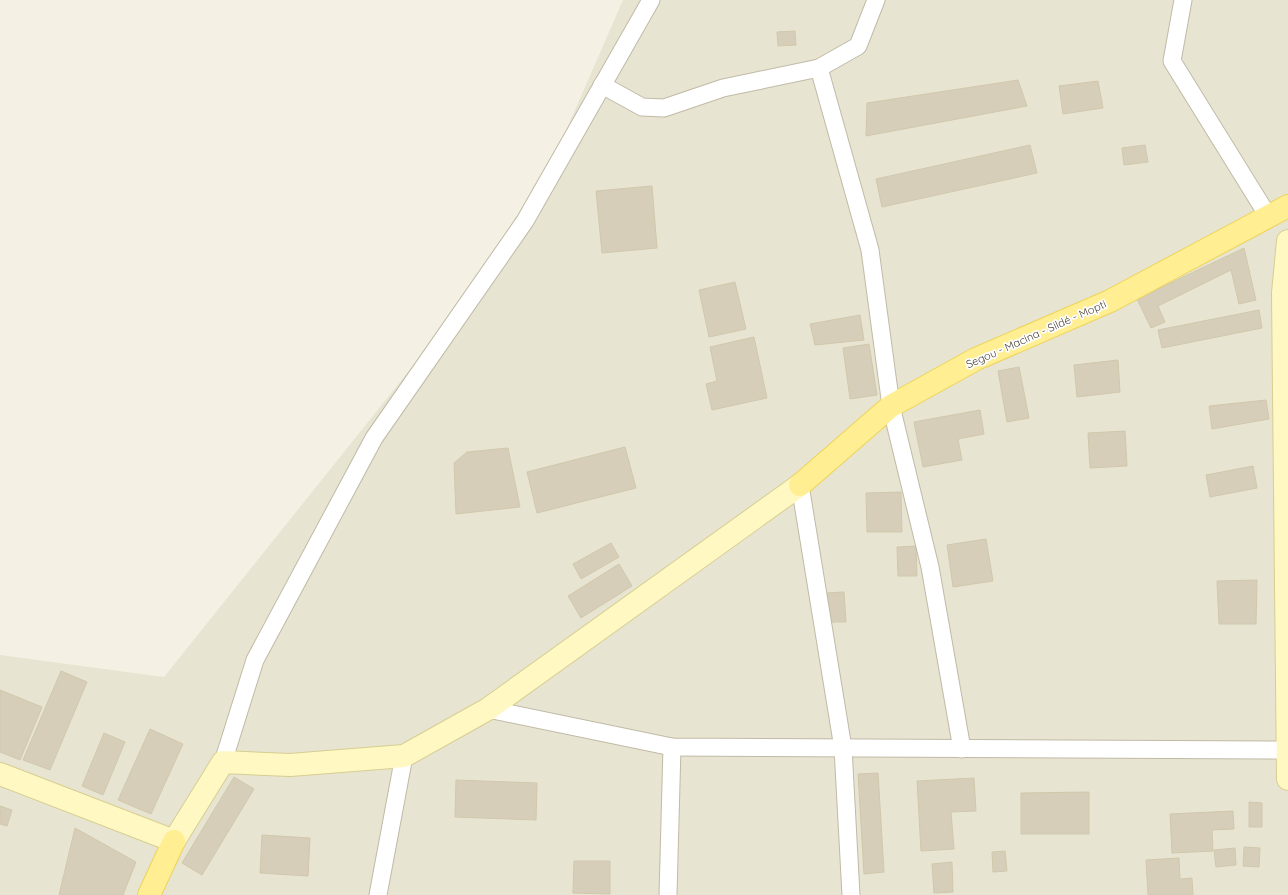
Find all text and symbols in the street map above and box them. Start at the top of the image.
street label: Segou - Macina - Sildé - Mopti [964,297,1108,371]

